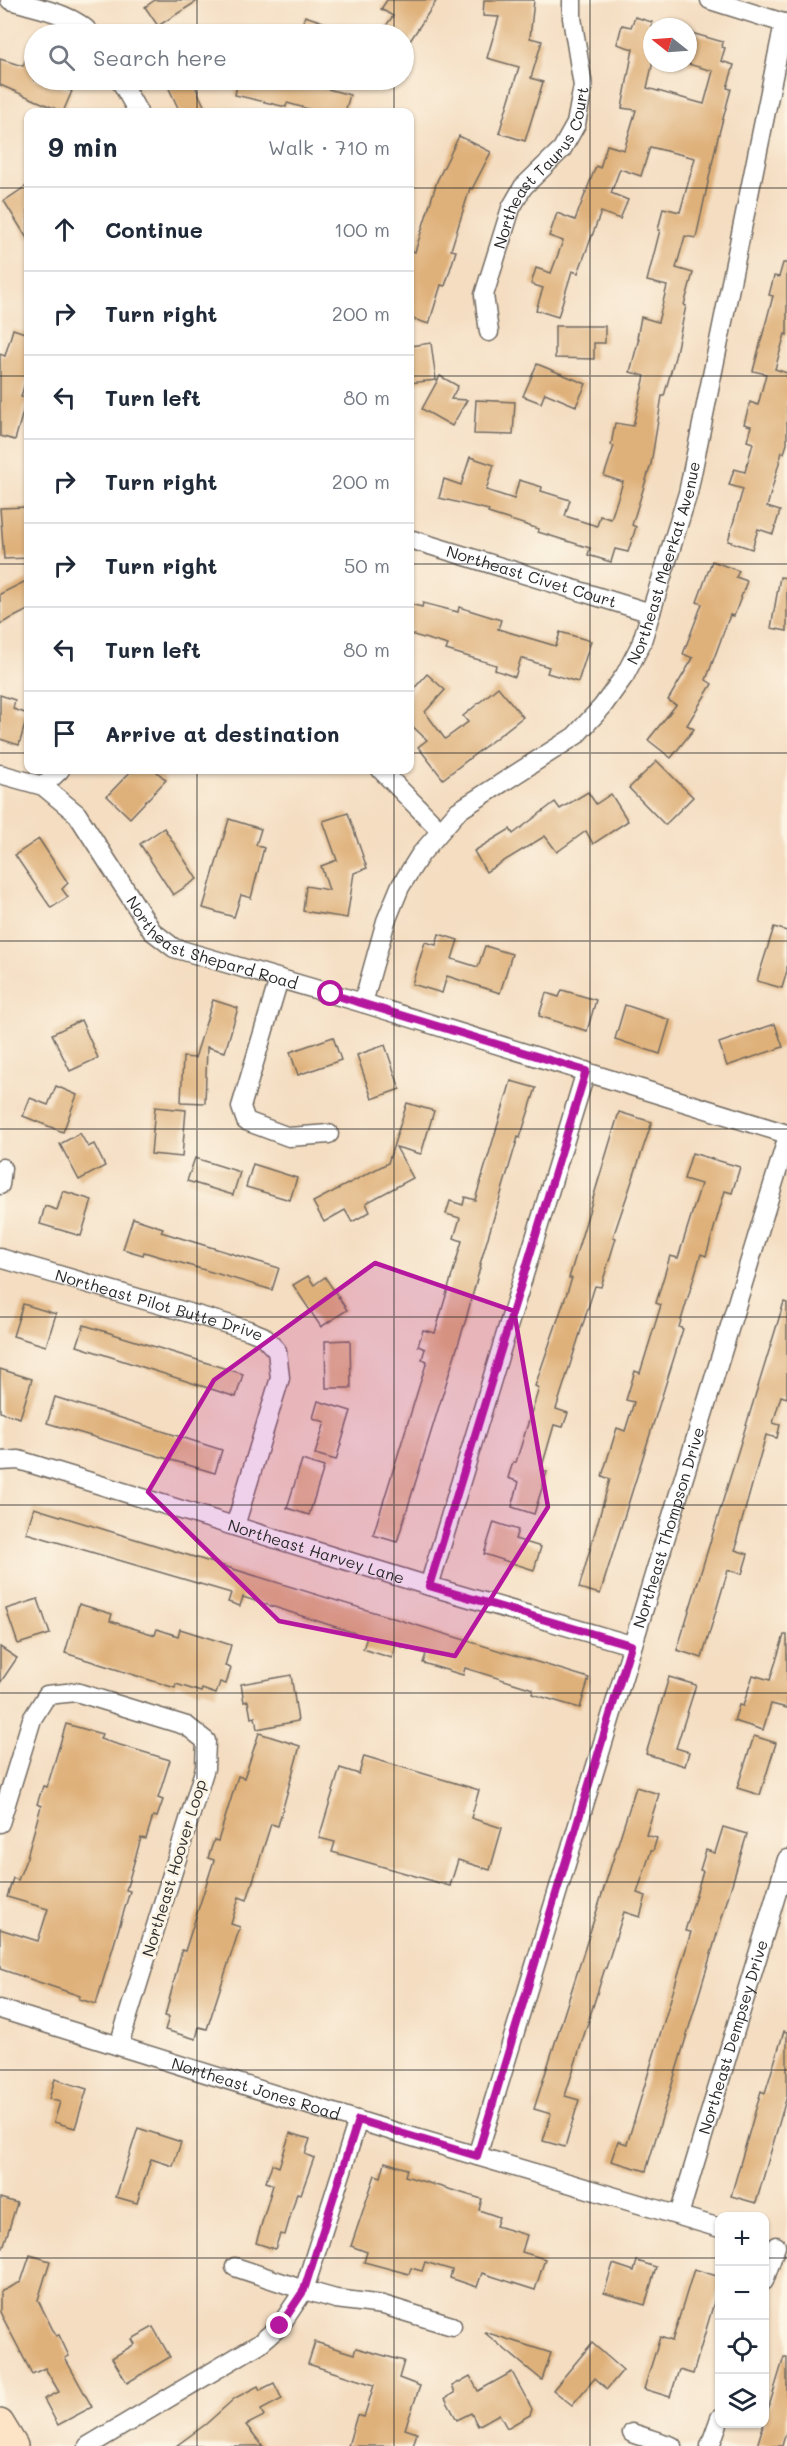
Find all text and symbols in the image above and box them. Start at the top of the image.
north arrow [643,18,697,72]
search box [24,24,414,90]
icon: search [45,41,78,74]
text: Search here [93,43,227,72]
street label: Northeast Taurus Court [488,85,593,251]
text: 9 min [48,130,117,164]
text: Walk · 710 m [268,134,390,160]
icon: ahead [48,213,81,246]
text: Continue [105,215,203,244]
text: 100 m [334,216,390,242]
icon: right [48,297,81,330]
text: Turn right [105,299,217,328]
text: 200 m [332,300,390,326]
icon: left [48,381,81,414]
text: Turn left [105,383,201,412]
text: 80 m [343,384,390,410]
street label: Northeast Meerkat Avenue [621,459,704,668]
icon: right [48,465,81,498]
text: Turn right [105,467,217,496]
text: 200 m [332,468,390,494]
street label: Northeast Civet Court [444,540,619,612]
icon: right [48,549,81,582]
text: Turn right [105,551,217,580]
text: 50 m [344,552,390,578]
icon: left [48,633,81,666]
text: Turn left [105,635,201,664]
text: 80 m [343,636,390,662]
icon: arrive [48,717,81,750]
text: Arrive at destination [105,719,340,748]
street label: Northeast Shepard Road [122,892,301,994]
route start [317,980,343,1006]
street label: Northeast Pilot Butte Drive [53,1264,267,1345]
street label: Northeast Thompson Drive [628,1424,709,1630]
street label: Northeast Harvey Lane [226,1514,407,1588]
street label: Northeast Hoover Loop [137,1777,211,1959]
street label: Northeast Dempsey Drive [693,1937,772,2137]
street label: Northeast Jones Road [169,2052,343,2124]
map controls [715,2212,769,2428]
button: + [715,2212,769,2266]
button: − [715,2266,769,2320]
route end [266,2312,292,2338]
button: locate [715,2320,769,2374]
button: layers [715,2374,769,2428]

